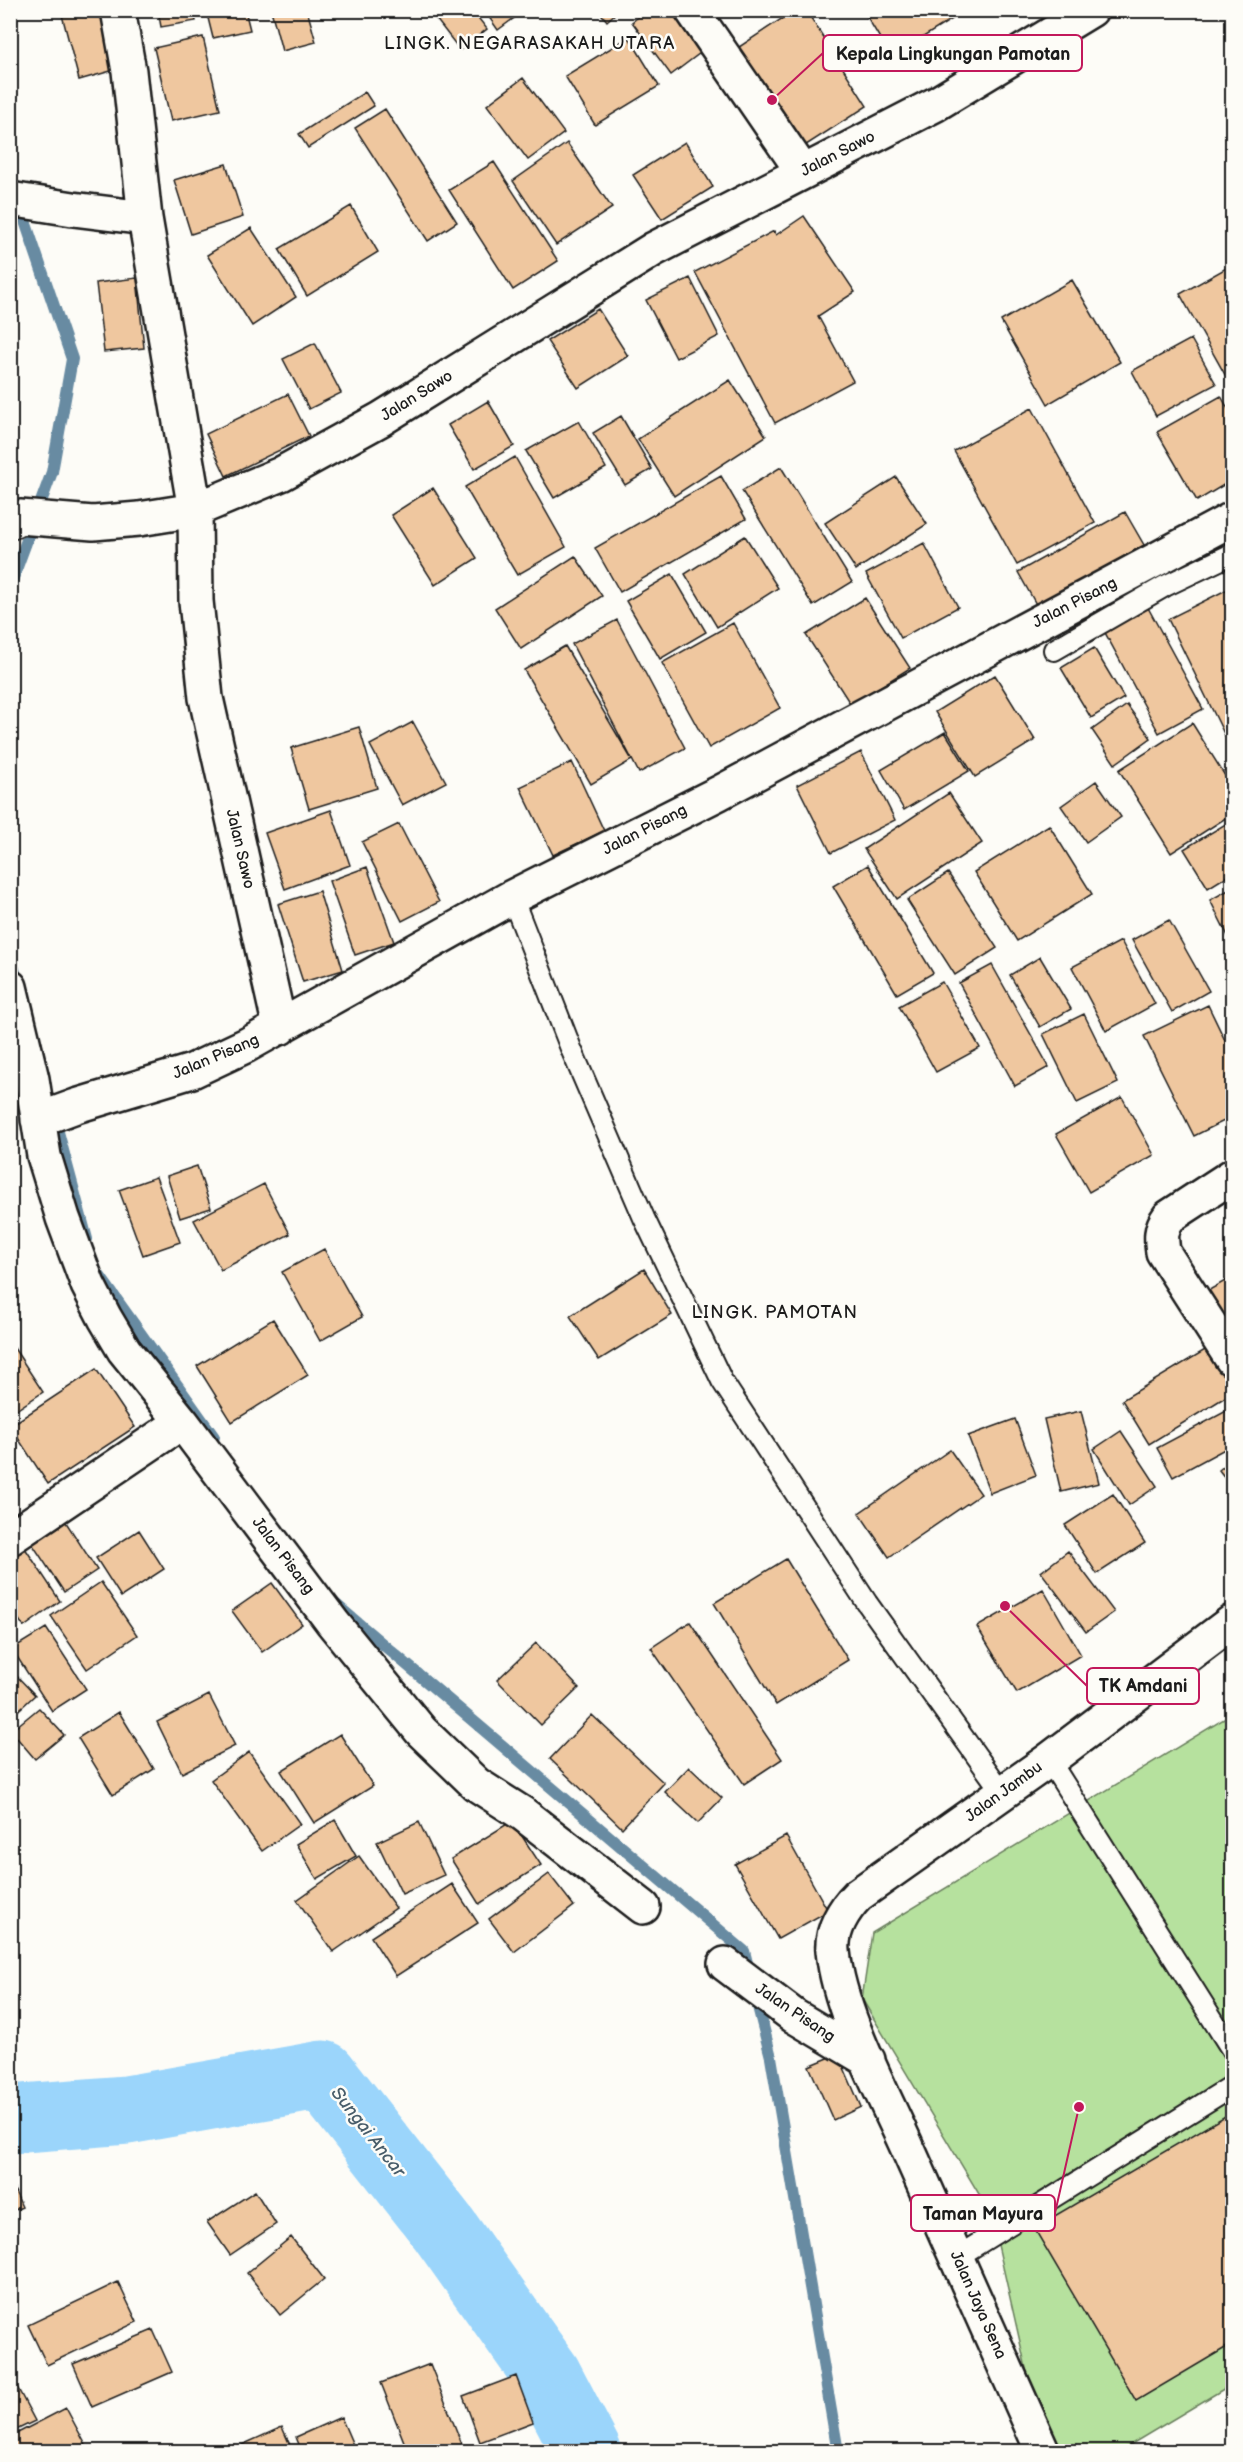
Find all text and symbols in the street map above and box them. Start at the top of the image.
district label: LINGK. NEGARASAKAH UTARA [384,33,676,54]
callout: Kepala Lingkungan Pamotan [823,35,1082,71]
text: Kepala Lingkungan Pamotan [836,44,1070,65]
street label: Jalan Sawo [798,127,878,181]
street label: Jalan Sawo [378,366,456,426]
street label: Jalan Pisang [1030,574,1120,632]
street label: Jalan Pisang [600,801,690,859]
street label: Jalan Sawo [222,807,258,891]
street label: Jalan Pisang [170,1030,262,1084]
district label: LINGK. PAMOTAN [691,1302,859,1323]
street label: Jalan Pisang [248,1514,318,1598]
callout: TK Amdani [1087,1668,1199,1704]
text: TK Amdani [1099,1676,1187,1697]
street label: Jalan Jambu [962,1758,1046,1826]
street label: Jalan Pisang [752,1979,838,2047]
water label: Sungai Ancar [326,2083,410,2182]
callout: Taman Mayura [911,2195,1055,2231]
text: Taman Mayura [923,2204,1043,2225]
street label: Jalan Jaya Sena [946,2248,1010,2362]

